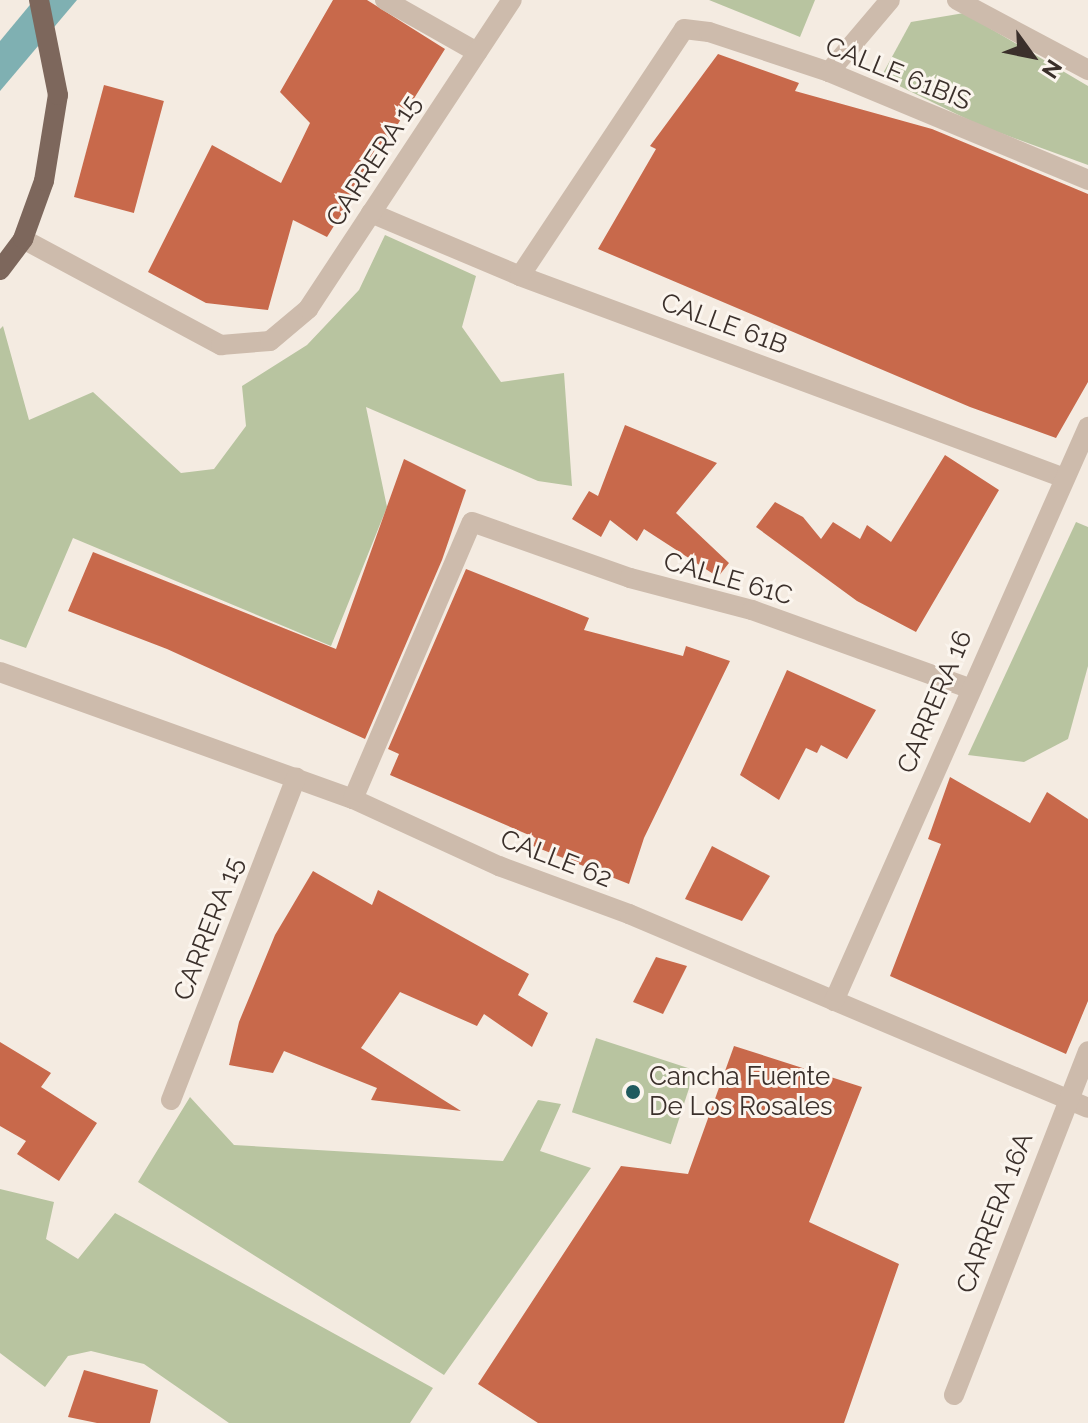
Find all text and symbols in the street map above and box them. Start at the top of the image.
north arrow [992,16,1072,96]
street label: CALLE 61BIS [821,31,975,117]
text: N [1037,55,1068,83]
street label: CARRERA 15 [320,89,428,233]
street label: CALLE 61B [657,287,791,361]
street label: CALLE 61C [660,546,796,612]
street label: CARRERA 16 [891,626,979,778]
street label: CALLE 62 [496,823,616,895]
street label: CARRERA 15 [167,853,251,1005]
place label: Cancha Fuente De Los Rosales [649,1061,833,1122]
marker: Cancha Fuente De Los Rosales [624,1083,642,1101]
street label: CARRERA 16A [950,1128,1040,1298]

